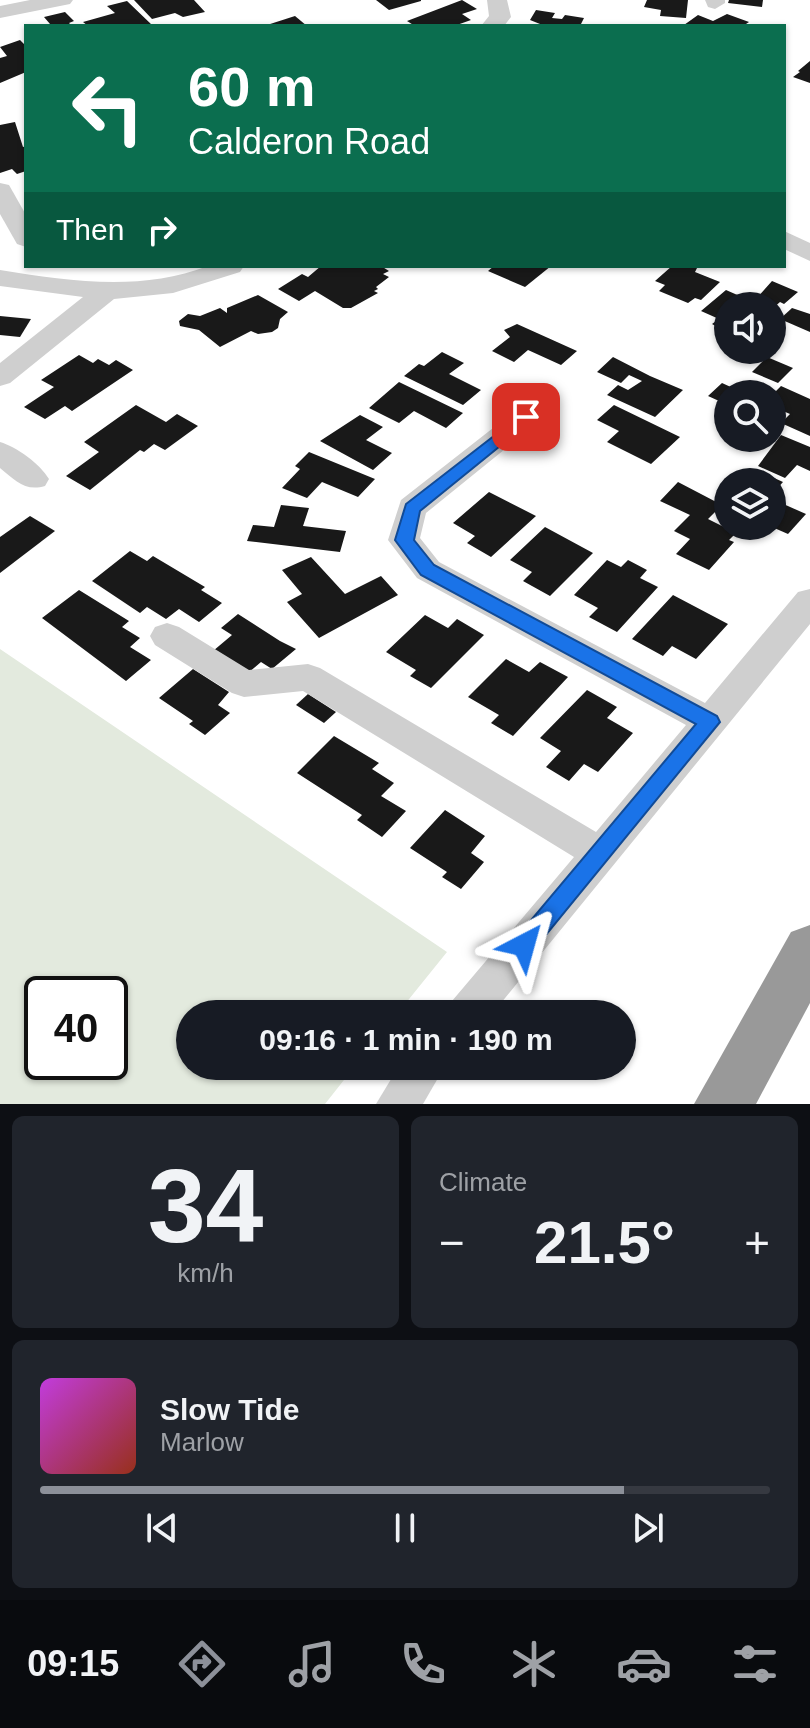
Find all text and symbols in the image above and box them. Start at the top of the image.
text: 60 m [188,55,316,118]
icon: left [56,56,160,160]
text: Calderon Road [188,121,430,162]
icon: right [140,208,184,252]
text: Then [56,213,124,246]
map controls [714,292,786,540]
button: sound [714,292,786,364]
button: search [714,380,786,452]
pin [492,383,560,451]
icon: arrive [504,395,548,439]
button: layers [714,468,786,540]
position arrow [482,903,566,987]
speed limit sign: 40 [24,976,128,1080]
text: 09:16 · 1 min · 190 m [259,1023,553,1056]
text: 34 [148,1148,263,1264]
text: Climate [439,1167,527,1197]
text: 21.5° [534,1209,675,1276]
text: − [439,1218,465,1267]
text: + [744,1218,770,1267]
text: km/h [177,1258,234,1288]
text: Slow Tide [160,1393,299,1426]
text: Marlow [160,1427,244,1457]
icon: previous [140,1506,184,1550]
icon: pause [383,1506,427,1550]
icon: next [626,1506,670,1550]
icon: directions [174,1636,230,1692]
icon: music [284,1636,340,1692]
icon: phone [395,1636,451,1692]
icon: climate [506,1636,562,1692]
icon: car [616,1636,672,1692]
icon: filters [727,1636,783,1692]
text: 09:15 [27,1643,119,1684]

